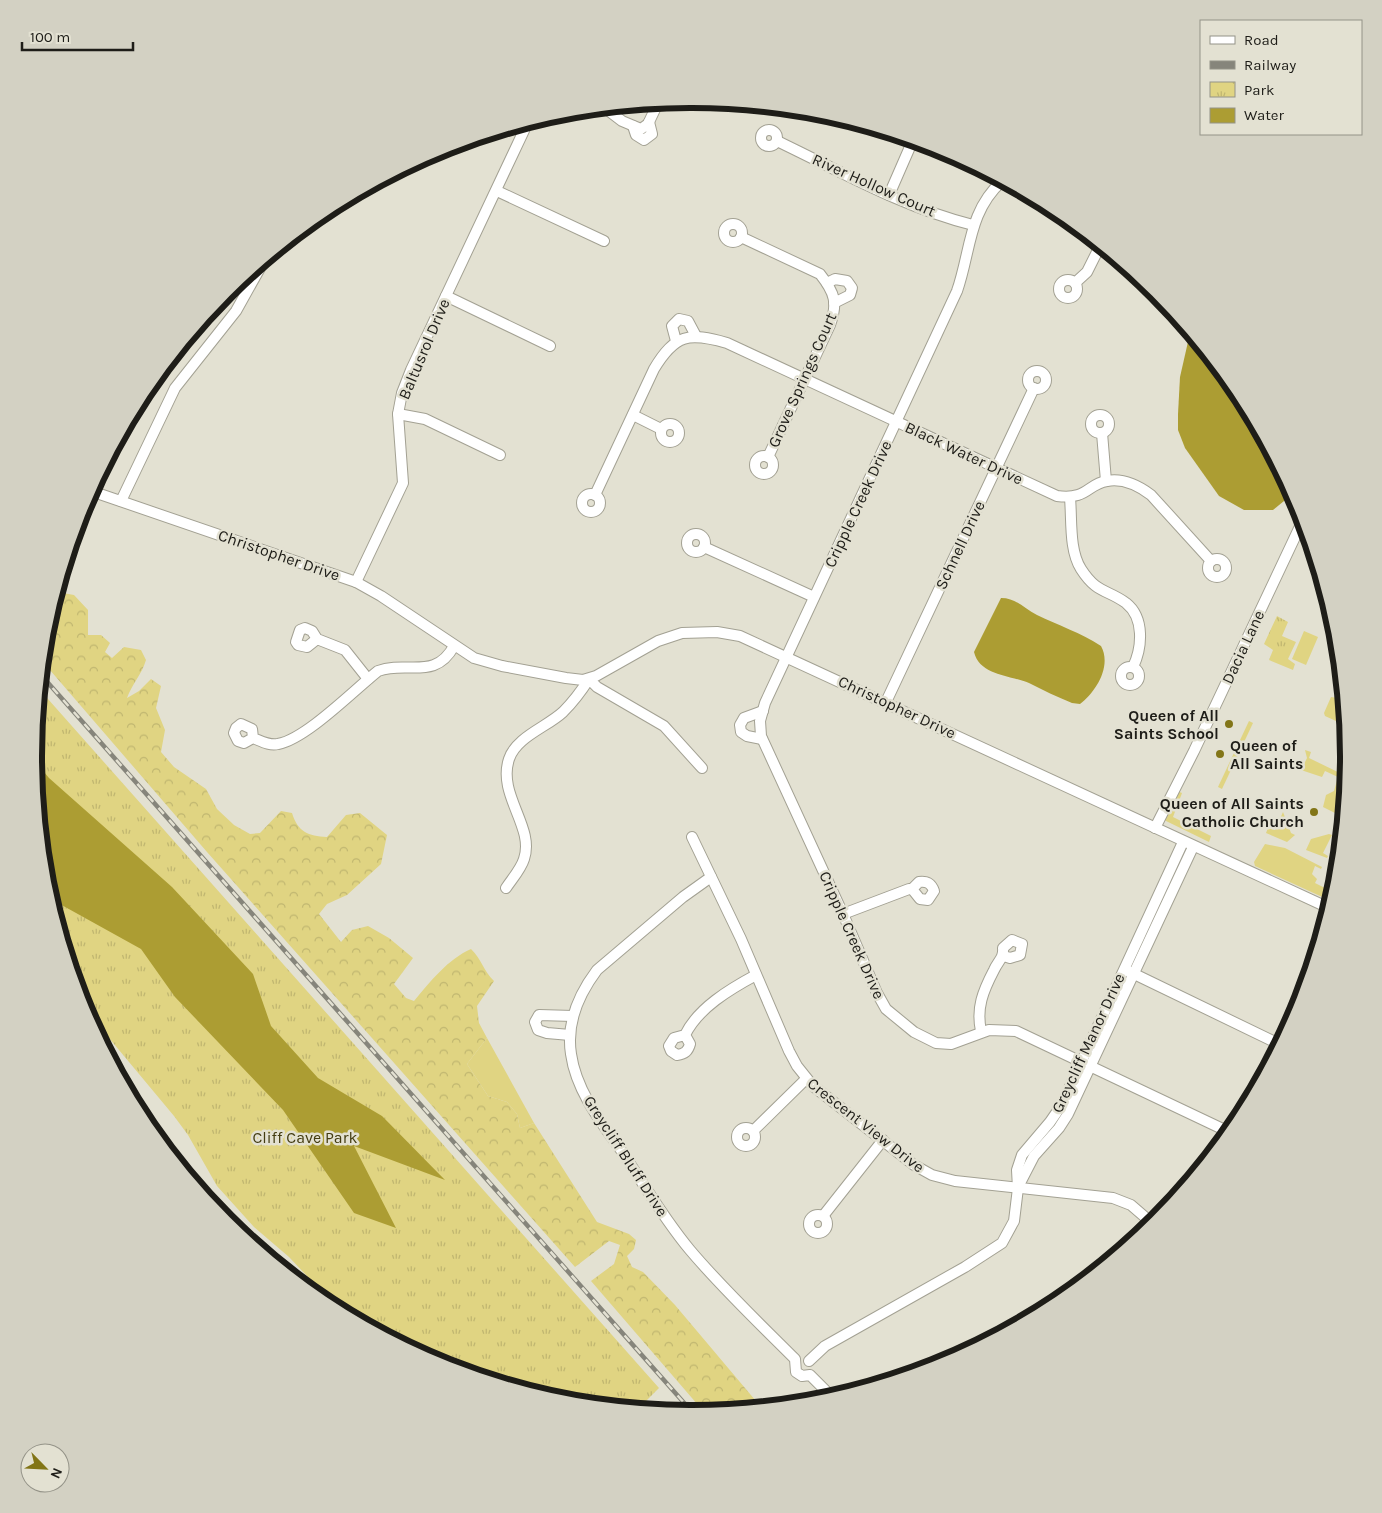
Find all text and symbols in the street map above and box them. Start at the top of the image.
scale bar [22,20,134,52]
legend [1200,20,1362,135]
text: 100 m [30,28,70,46]
text: Road [1244,31,1279,49]
text: Railway [1244,56,1296,74]
text: Park [1244,81,1274,99]
text: Water [1244,106,1285,124]
street label: River Hollow Court [809,149,939,221]
street label: Baltusrol Drive [394,296,454,402]
street label: Grove Springs Court [764,310,840,450]
street label: Black Water Drive [902,417,1026,489]
street label: Cripple Creek Drive [820,438,896,570]
street label: Schnell Drive [931,498,989,592]
street label: Christopher Drive [216,525,342,585]
street label: Dacia Lane [1218,607,1268,687]
street label: Christopher Drive [835,671,959,743]
place label: Queen of All Saints School [1114,706,1219,743]
marker: Queen of All Saints School [1223,718,1235,730]
place label: Queen of All Saints [1230,736,1303,773]
marker: Queen of All Saints [1214,748,1226,760]
place label: Queen of All Saints Catholic Church [1160,794,1304,831]
marker: Queen of All Saints Catholic Church [1308,806,1320,818]
street label: Cripple Creek Drive [815,868,889,1002]
street label: Greycliff Manor Drive [1047,970,1129,1116]
street label: Crescent View Drive [804,1074,928,1176]
street label: Greycliff Bluff Drive [580,1092,672,1220]
park label: Cliff Cave Park [253,1128,357,1147]
north arrow [20,1443,70,1493]
text: N [47,1465,66,1481]

